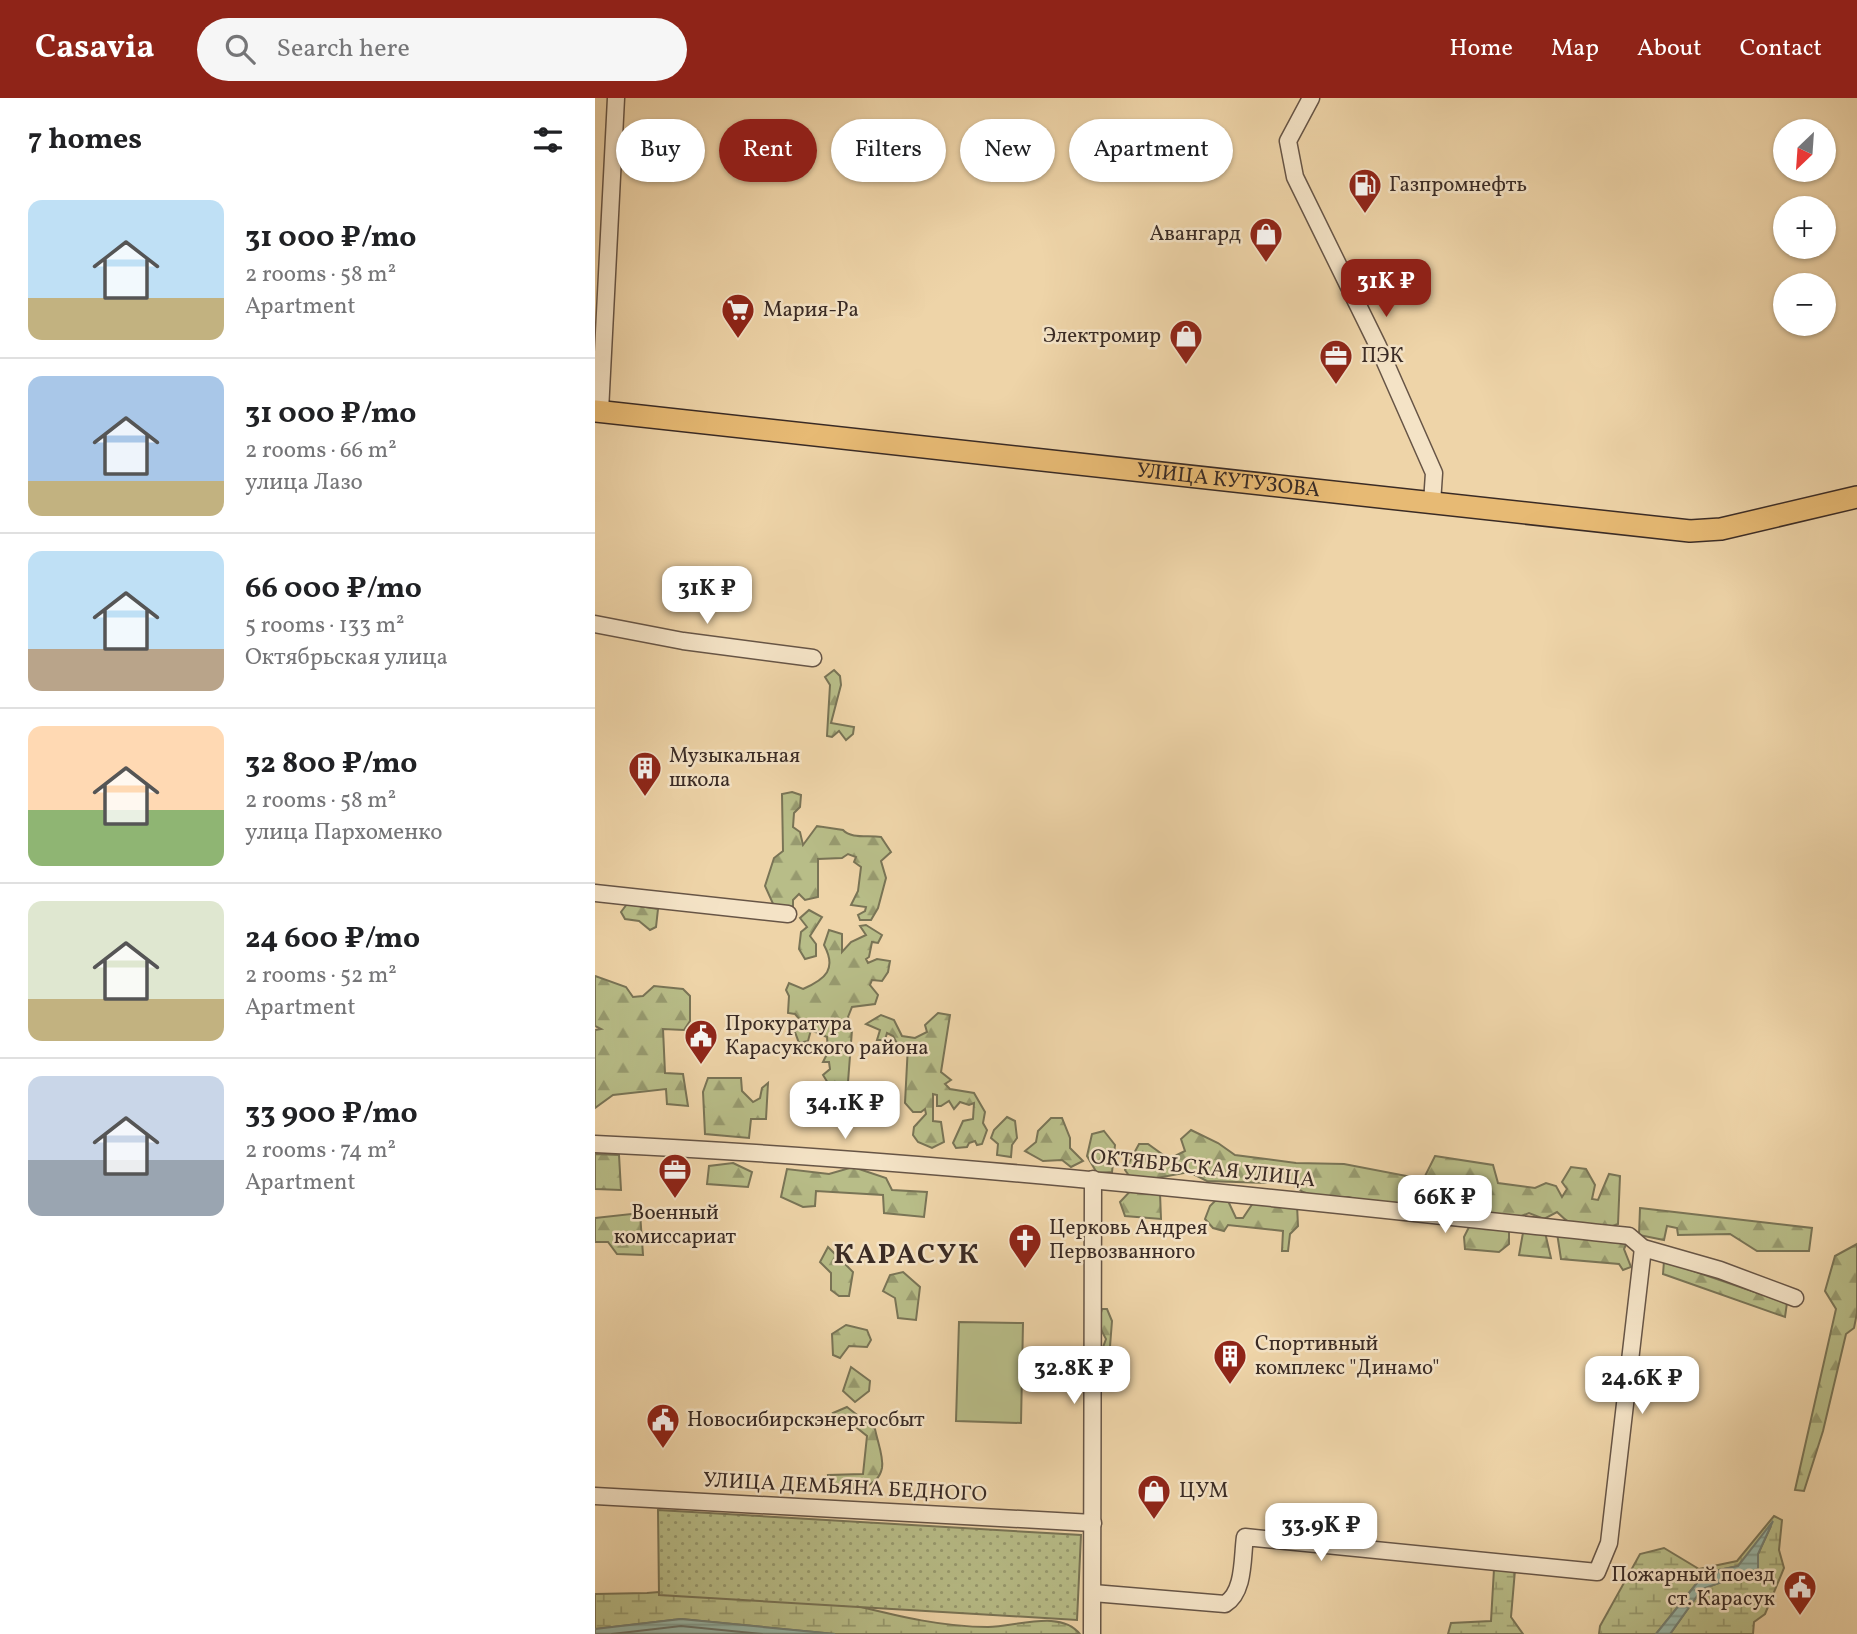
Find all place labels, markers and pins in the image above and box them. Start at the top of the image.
fuel station icon: Газпромнефть [1346,166,1384,215]
place label: Газпромнефть [1389,171,1527,200]
shop icon: Авангард [1247,215,1285,264]
place label: Авангард [1149,220,1241,249]
pin: 31K ₽ [1337,260,1435,319]
supermarket icon: Мария-Ра [719,291,757,340]
place label: Мария-Ра [763,296,859,325]
shop icon: Электромир [1167,317,1205,366]
place label: Электромир [1043,322,1161,351]
office icon: ПЭК [1317,337,1355,386]
place label: ПЭК [1361,342,1404,371]
pin: 31K ₽ [658,566,756,626]
place label: Музыкальная школа [669,742,800,795]
building icon: Музыкальная школа [626,749,664,798]
place label: Прокуратура Карасукского района [725,1010,929,1063]
public building icon: Прокуратура Карасукского района [682,1017,720,1066]
pin: 34.1K ₽ [780,1082,910,1141]
office icon: Военный комиссариат [656,1151,694,1200]
pin: 66K ₽ [1396,1176,1494,1235]
place label: Военный комиссариат [614,1199,737,1252]
place label: Церковь Андрея Первозванного [1049,1214,1208,1267]
church icon: Церковь Андрея Первозванного [1006,1221,1044,1270]
place label: Спортивный комплекс "Динамо" [1255,1330,1439,1383]
building icon: Спортивный комплекс "Динамо" [1211,1337,1249,1386]
pin: 32.8K ₽ [1009,1346,1139,1406]
pin: 24.6K ₽ [1577,1356,1707,1416]
public building icon: Новосибирскэнергосбыт [644,1401,682,1450]
place label: Новосибирскэнергосбыт [687,1406,925,1435]
shop icon: ЦУМ [1135,1472,1173,1521]
place label: ЦУМ [1179,1477,1228,1506]
pin: 33.9K ₽ [1256,1504,1386,1563]
place label: Пожарный поезд ст. Карасук [1611,1561,1775,1614]
public building icon: Пожарный поезд ст. Карасук [1781,1568,1819,1617]

